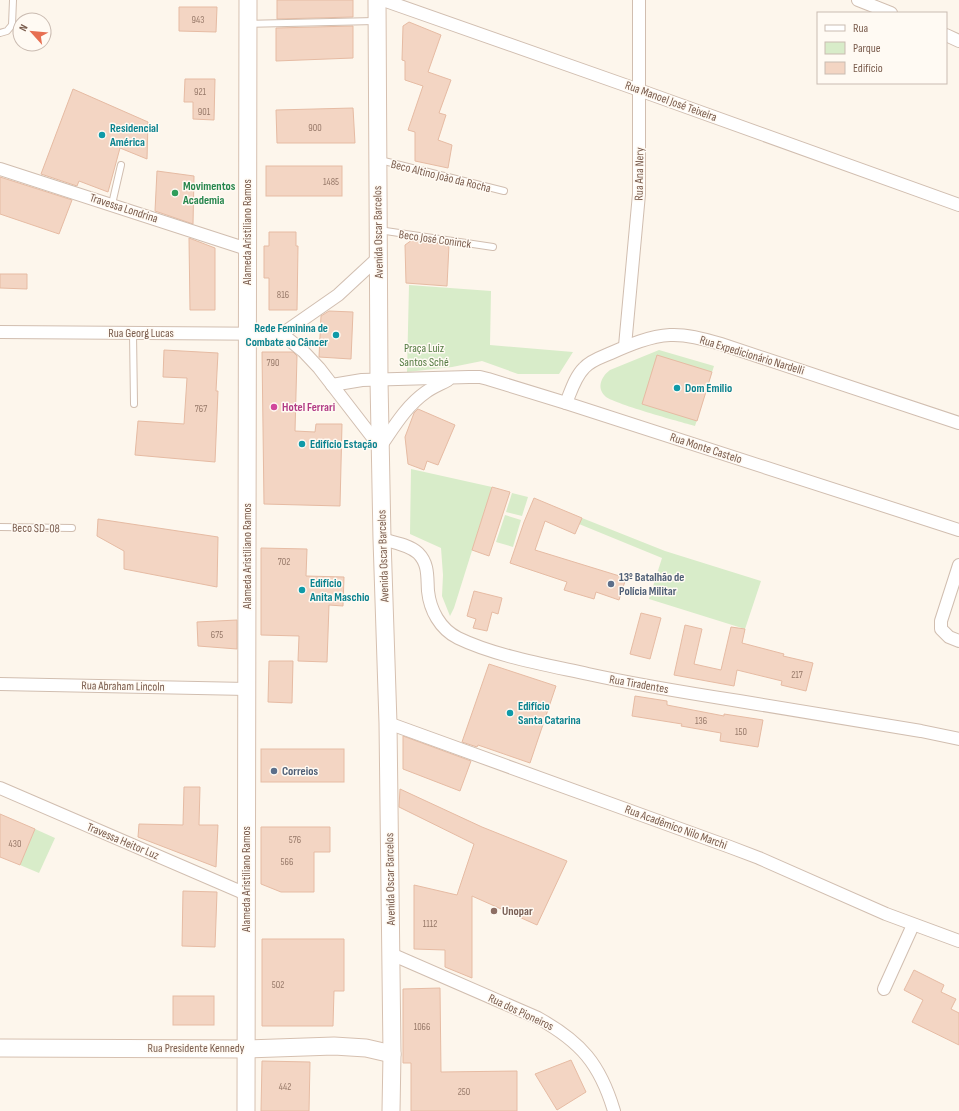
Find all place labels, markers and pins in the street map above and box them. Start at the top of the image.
place label: Residencial América [109,121,158,150]
marker: Residencial América [97,130,107,140]
place label: Movimentos Academia [182,179,236,208]
marker: Movimentos Academia [170,188,180,198]
place label: Rede Feminina de Combate ao Câncer [246,321,328,350]
marker: Rede Feminina de Combate ao Câncer [331,330,341,340]
place label: Dom Emilio [685,381,732,396]
marker: Dom Emilio [672,383,682,393]
place label: Hotel Ferrari [282,400,335,415]
marker: Hotel Ferrari [269,402,279,412]
place label: Edifício Estação [310,437,377,452]
marker: Edifício Estação [297,439,307,449]
place label: 13º Batalhão de Polícia Militar [619,570,684,599]
place label: Edifício Anita Maschio [309,576,370,605]
marker: 13º Batalhão de Polícia Militar [606,579,616,589]
marker: Edifício Anita Maschio [297,585,307,595]
place label: Edifício Santa Catarina [518,699,581,728]
marker: Edifício Santa Catarina [505,708,515,718]
place label: Correios [282,764,318,779]
marker: Correios [269,766,279,776]
place label: Unopar [502,904,533,919]
marker: Unopar [489,906,499,916]

